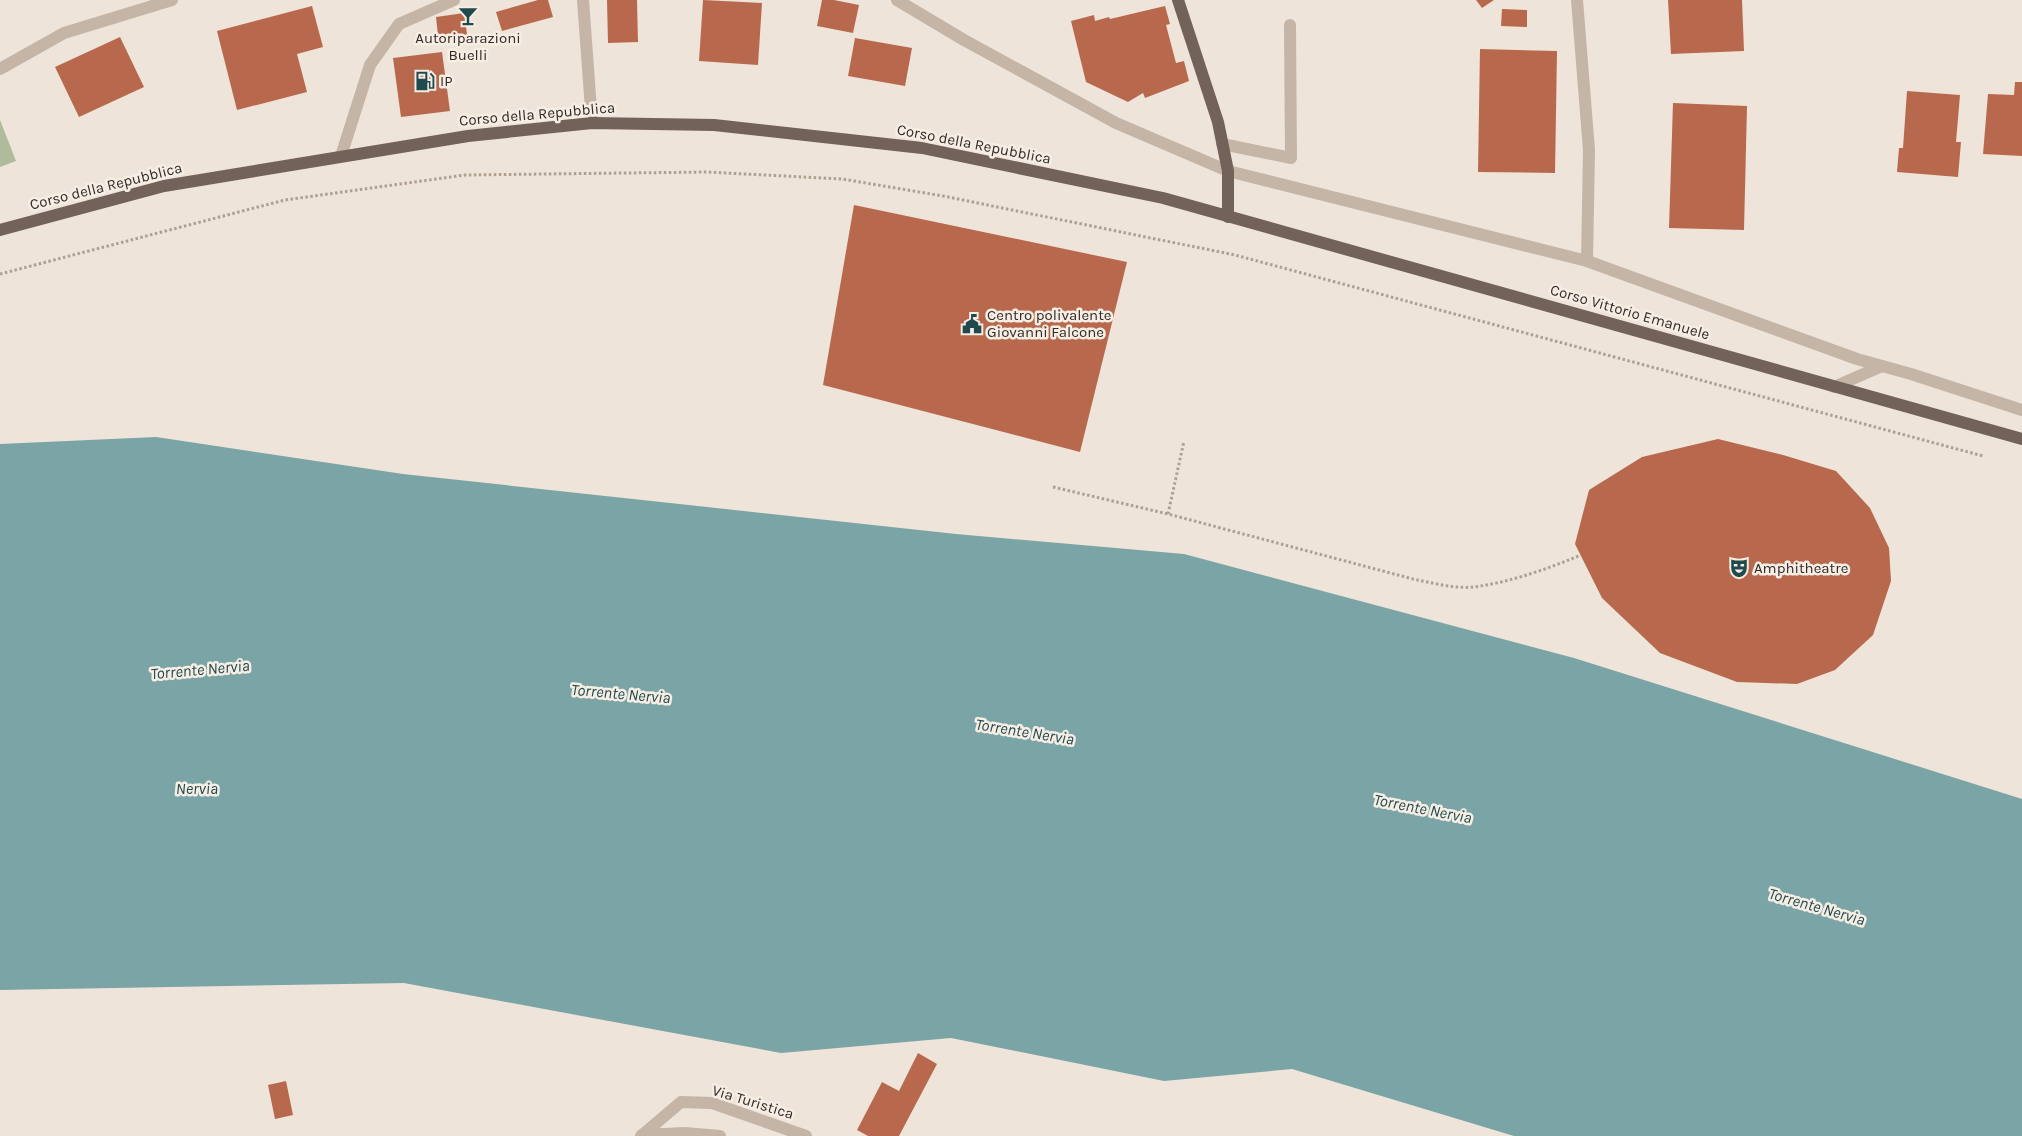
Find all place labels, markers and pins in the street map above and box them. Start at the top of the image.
bar icon: Autoriparazioni Buelli [457,5,479,27]
place label: Autoriparazioni Buelli [415,29,521,64]
fuel station icon: IP [414,70,436,92]
place label: IP [440,72,453,90]
place label: Centro polivalente Giovanni Falcone [987,306,1112,341]
public building icon: Centro polivalente Giovanni Falcone [961,313,983,335]
theatre icon: Amphitheatre [1728,557,1750,579]
place label: Amphitheatre [1754,559,1848,577]

